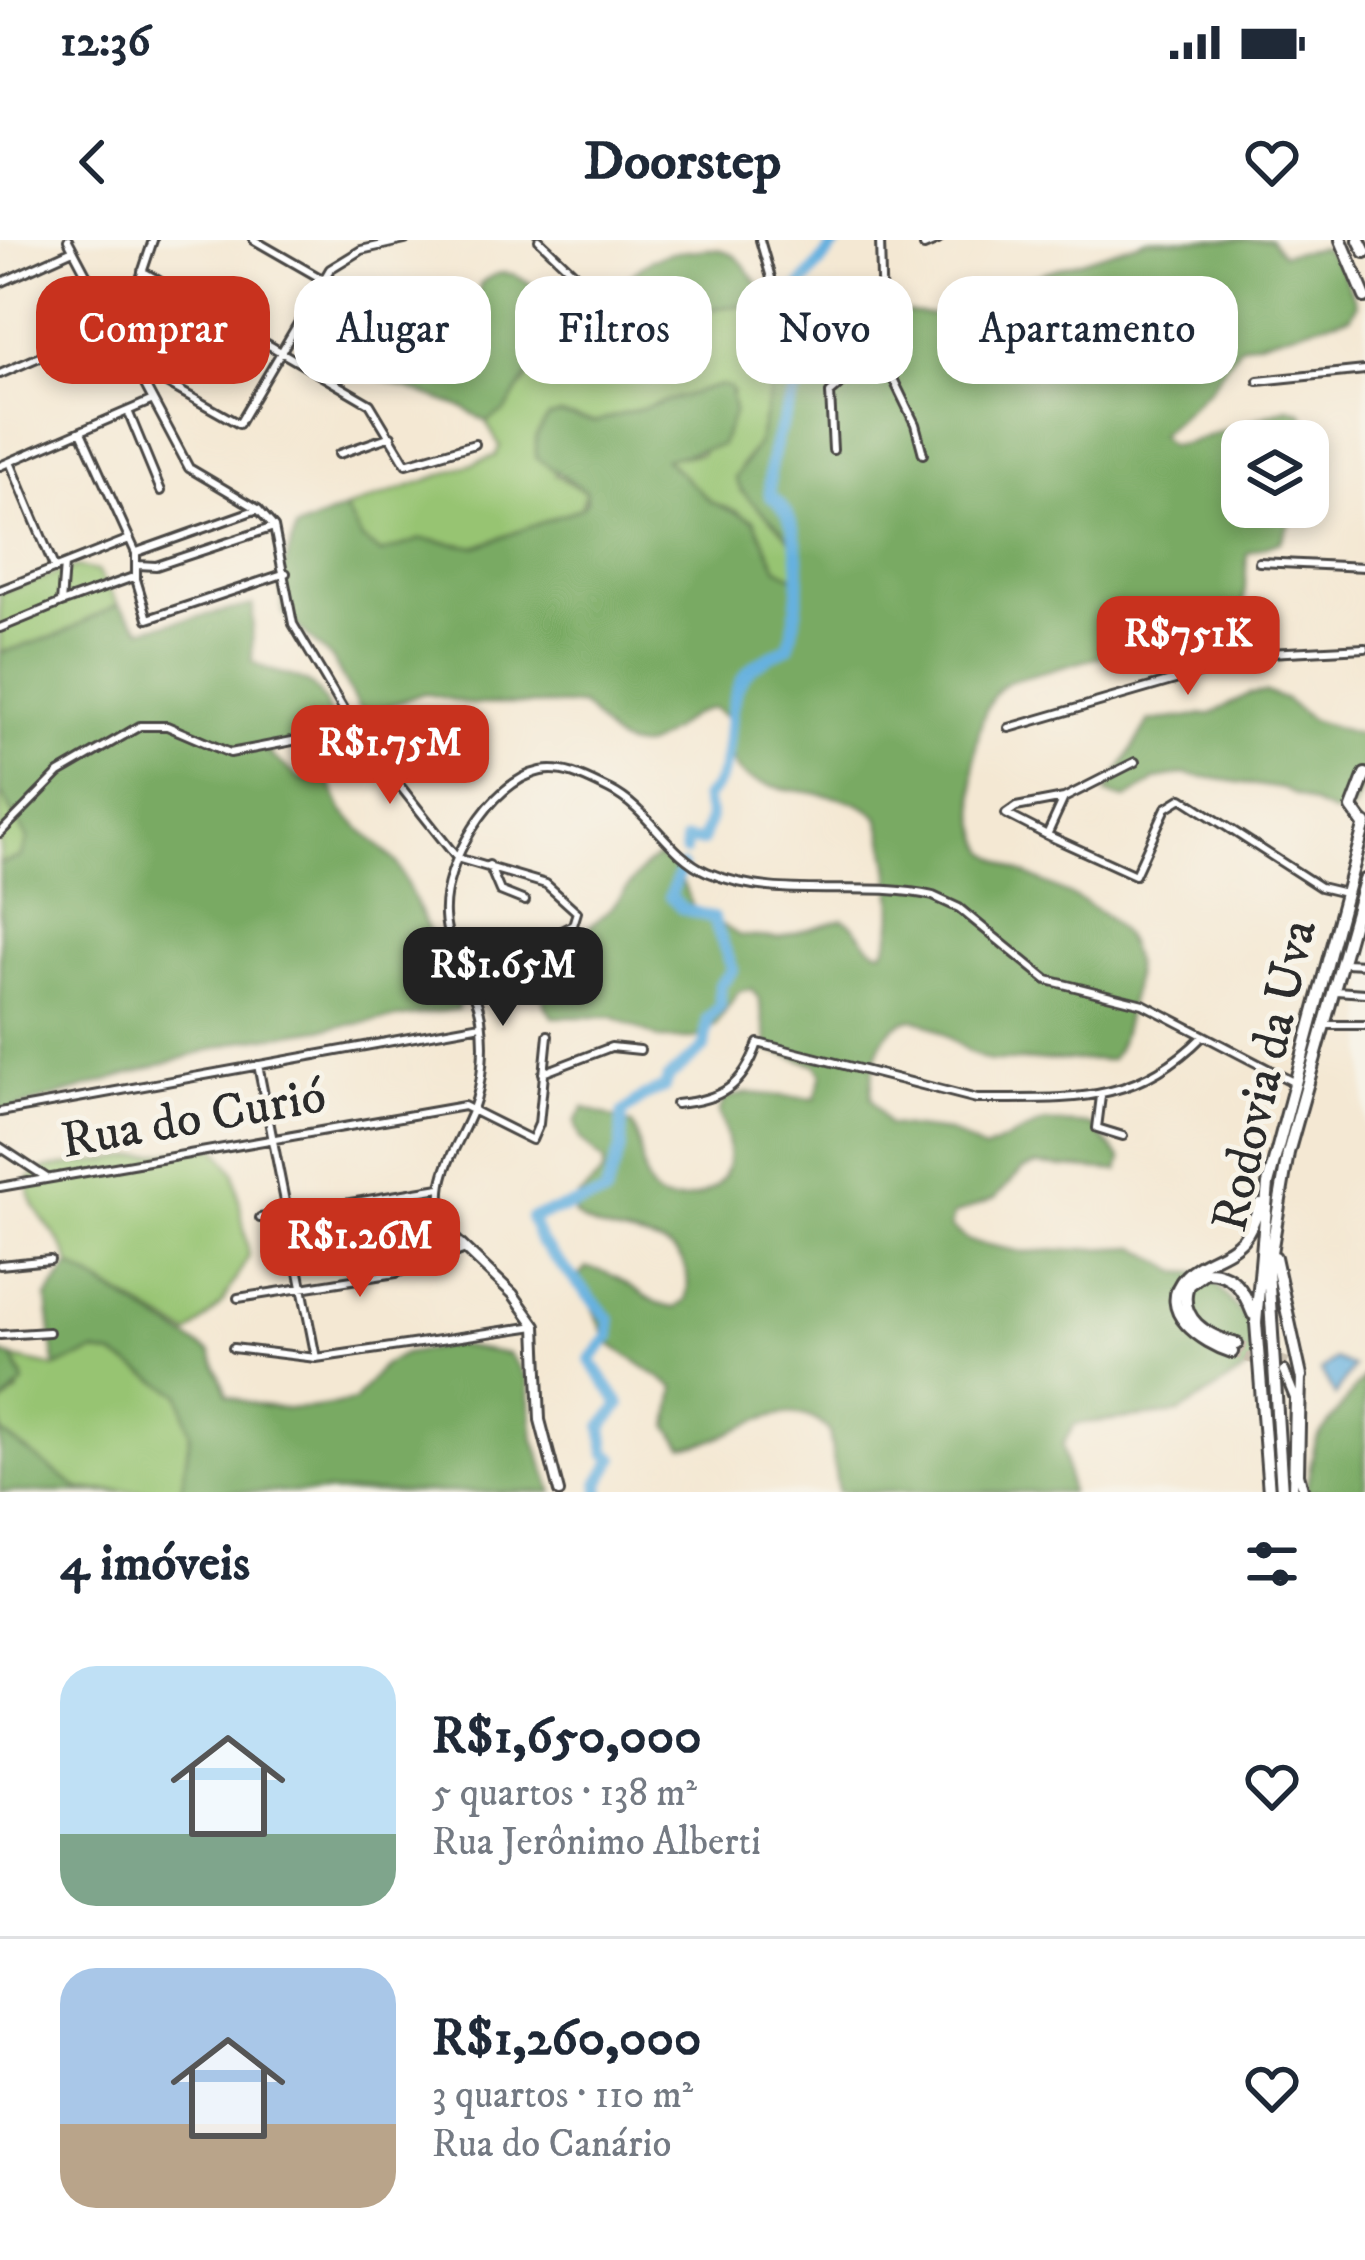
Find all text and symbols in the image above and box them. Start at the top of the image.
text: 12:36 [60,14,151,70]
icon: back [60,129,126,195]
text: Doorstep [584,129,781,196]
icon: heart [1239,129,1305,195]
chip: Comprar [36,276,270,384]
chip: Alugar [294,276,491,384]
chip: Filtros [515,276,712,384]
chip: Novo [736,276,913,384]
chip: Apartamento [937,276,1238,384]
map controls [1221,420,1329,528]
button: layers [1221,420,1329,528]
pin: R$751K [1090,596,1286,698]
text: R$751K [1124,610,1252,659]
pin: R$1.75M [279,705,501,807]
text: R$1.75M [318,719,462,768]
street label: Rodovia da Uva [1198,913,1332,1238]
pin: R$1.65M [392,927,614,1029]
text: R$1.65M [430,941,576,990]
street label: Rua do Curió [56,1064,331,1174]
pin: R$1.26M [249,1198,471,1300]
text: R$1.26M [287,1212,433,1261]
icon: filters [1239,1531,1305,1597]
text: 4 imóveis [60,1532,250,1596]
text: R$1,650,000 [432,1705,702,1769]
icon: home [156,1714,300,1858]
icon: heart [1239,1753,1305,1819]
text: 5 quartos · 138 m² [432,1769,697,1818]
text: Rua Jerônimo Alberti [432,1818,761,1867]
text: R$1,260,000 [432,2007,701,2071]
icon: home [156,2016,300,2160]
icon: heart [1239,2055,1305,2121]
text: 3 quartos · 110 m² [432,2071,693,2120]
text: Rua do Canário [432,2120,671,2169]

